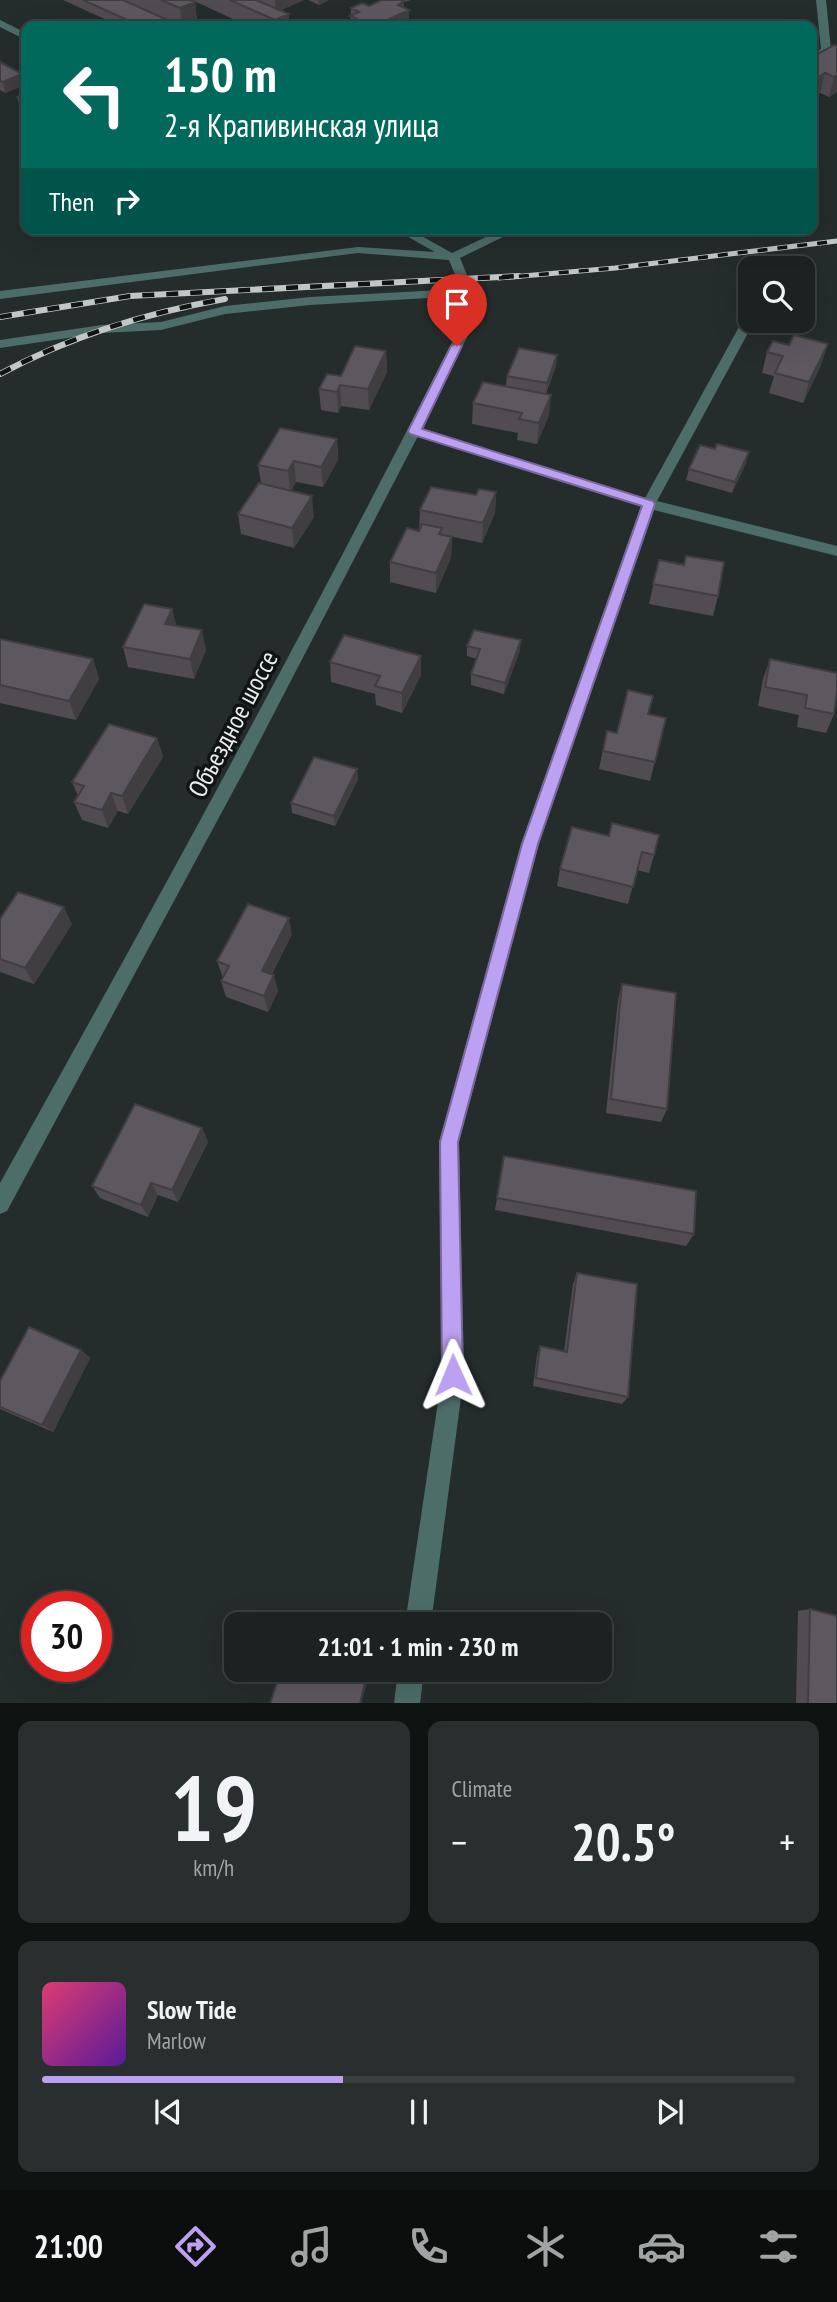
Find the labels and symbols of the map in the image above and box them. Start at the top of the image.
pin [427,274,487,346]
street label: Объездное шоссе [180,645,285,802]
position arrow [416,1338,490,1412]
speed limit sign: 30 [21,1591,112,1682]

